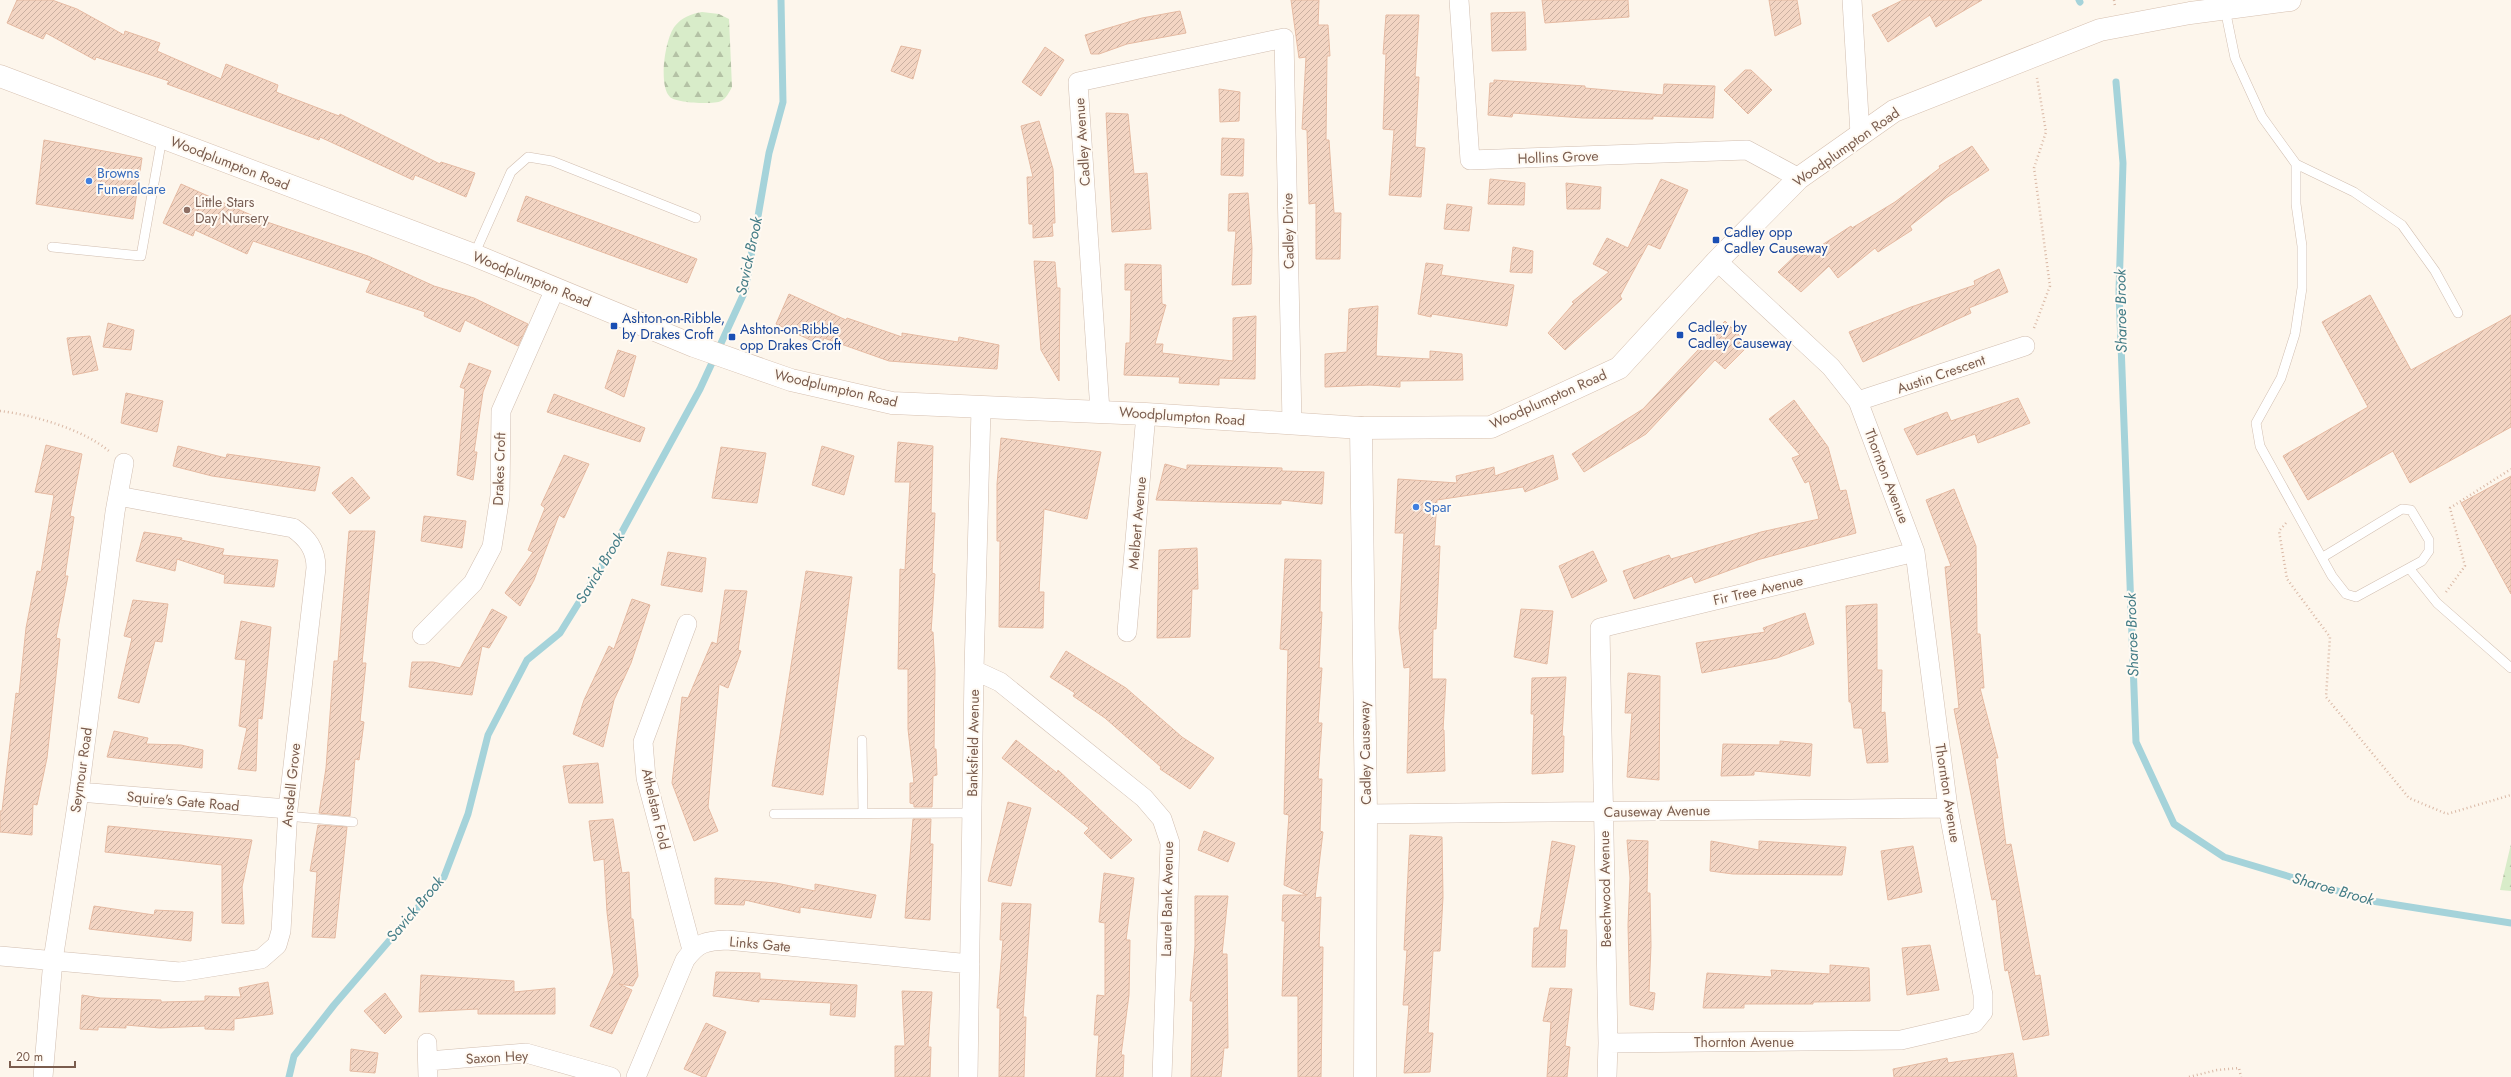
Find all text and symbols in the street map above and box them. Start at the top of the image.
street label: Cadley Avenue [1069,97,1095,187]
street label: Woodplumpton Road [1789,103,1903,191]
street label: Woodplumpton Road [167,131,293,195]
street label: Hollins Grove [1517,146,1599,168]
place label: Browns Funeralcare [97,163,166,199]
marker: Browns Funeralcare [84,176,94,186]
place label: Little Stars Day Nursery [195,192,270,228]
street label: Cadley Drive [1277,193,1299,269]
marker: Little Stars Day Nursery [182,205,192,215]
water label: Savick Brook [730,214,768,297]
place label: Cadley opp Cadley Causeway [1724,222,1828,258]
marker: Cadley opp Cadley Causeway [1711,235,1721,245]
street label: Woodplumpton Road [470,246,594,312]
water label: Sharoe Brook [2109,268,2133,353]
place label: Ashton-on-Ribble, by Drakes Croft [622,308,725,344]
place label: Cadley by Cadley Causeway [1688,317,1792,353]
place label: Ashton-on-Ribble opp Drakes Croft [740,319,842,355]
marker: Ashton-on-Ribble, by Drakes Croft [609,321,619,331]
marker: Cadley by Cadley Causeway [1675,330,1685,340]
marker: Ashton-on-Ribble opp Drakes Croft [727,332,737,342]
street label: Austin Crescent [1894,349,1988,398]
street label: Woodplumpton Road [772,364,900,412]
street label: Woodplumpton Road [1486,364,1610,434]
street label: Woodplumpton Road [1118,402,1246,430]
street label: Thornton Avenue [1860,426,1914,526]
street label: Drakes Croft [488,431,510,506]
street label: Melbert Avenue [1123,476,1151,570]
place label: Spar [1424,497,1451,517]
marker: Spar [1411,502,1421,512]
water label: Savick Brook [570,528,630,608]
street label: Fir Tree Avenue [1711,570,1805,610]
water label: Sharoe Brook [2120,592,2144,677]
street label: Banksfield Avenue [962,689,984,797]
street label: Cadley Causeway [1354,700,1376,805]
street label: Seymour Road [65,726,97,814]
street label: Ansdell Grove [277,742,305,828]
street label: Thornton Avenue [1930,742,1966,844]
street label: Athelstan Fold [637,766,675,852]
street label: Squire's Gate Road [126,786,240,816]
street label: Causeway Avenue [1604,800,1710,822]
street label: Beechwood Avenue [1594,831,1616,947]
street label: Laurel Bank Avenue [1156,841,1178,957]
water label: Sharoe Brook [2290,867,2377,911]
water label: Savick Brook [381,871,449,947]
street label: Links Gate [729,931,791,957]
street label: Thornton Avenue [1694,1032,1794,1052]
scale bar [10,1043,75,1069]
street label: Saxon Hey [465,1045,530,1069]
text: 20 m [16,1048,43,1066]

